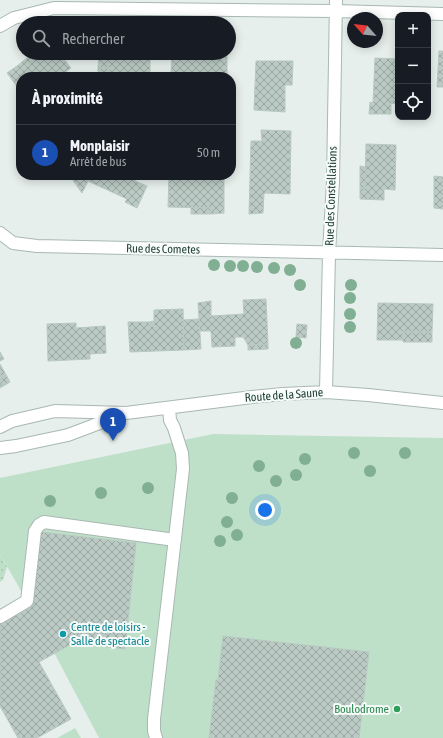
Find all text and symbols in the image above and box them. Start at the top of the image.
north arrow [347,12,383,48]
map controls [395,12,431,120]
button: + [395,12,431,48]
search box [16,16,236,60]
icon: search [30,27,52,49]
text: Rechercher [62,30,124,47]
button: − [395,48,431,84]
button: locate [395,84,431,120]
text: À proximité [32,88,103,108]
text: Monplaisir [70,137,129,154]
text: 1 [42,145,48,160]
text: 50 m [197,145,220,160]
street label: Rue des Constellations [322,146,340,246]
text: Arrêt de bus [70,154,126,169]
street label: Rue des Cometes [126,241,200,257]
street label: Route de la Saune [244,385,324,405]
pin: 1 [100,408,126,441]
your location [255,500,275,520]
place label: Centre de loisirs - Salle de spectacle [71,620,149,648]
marker: Centre de loisirs - Salle de spectacle [58,629,68,639]
place label: Boulodrome [334,702,389,716]
marker: Boulodrome [392,704,402,714]

